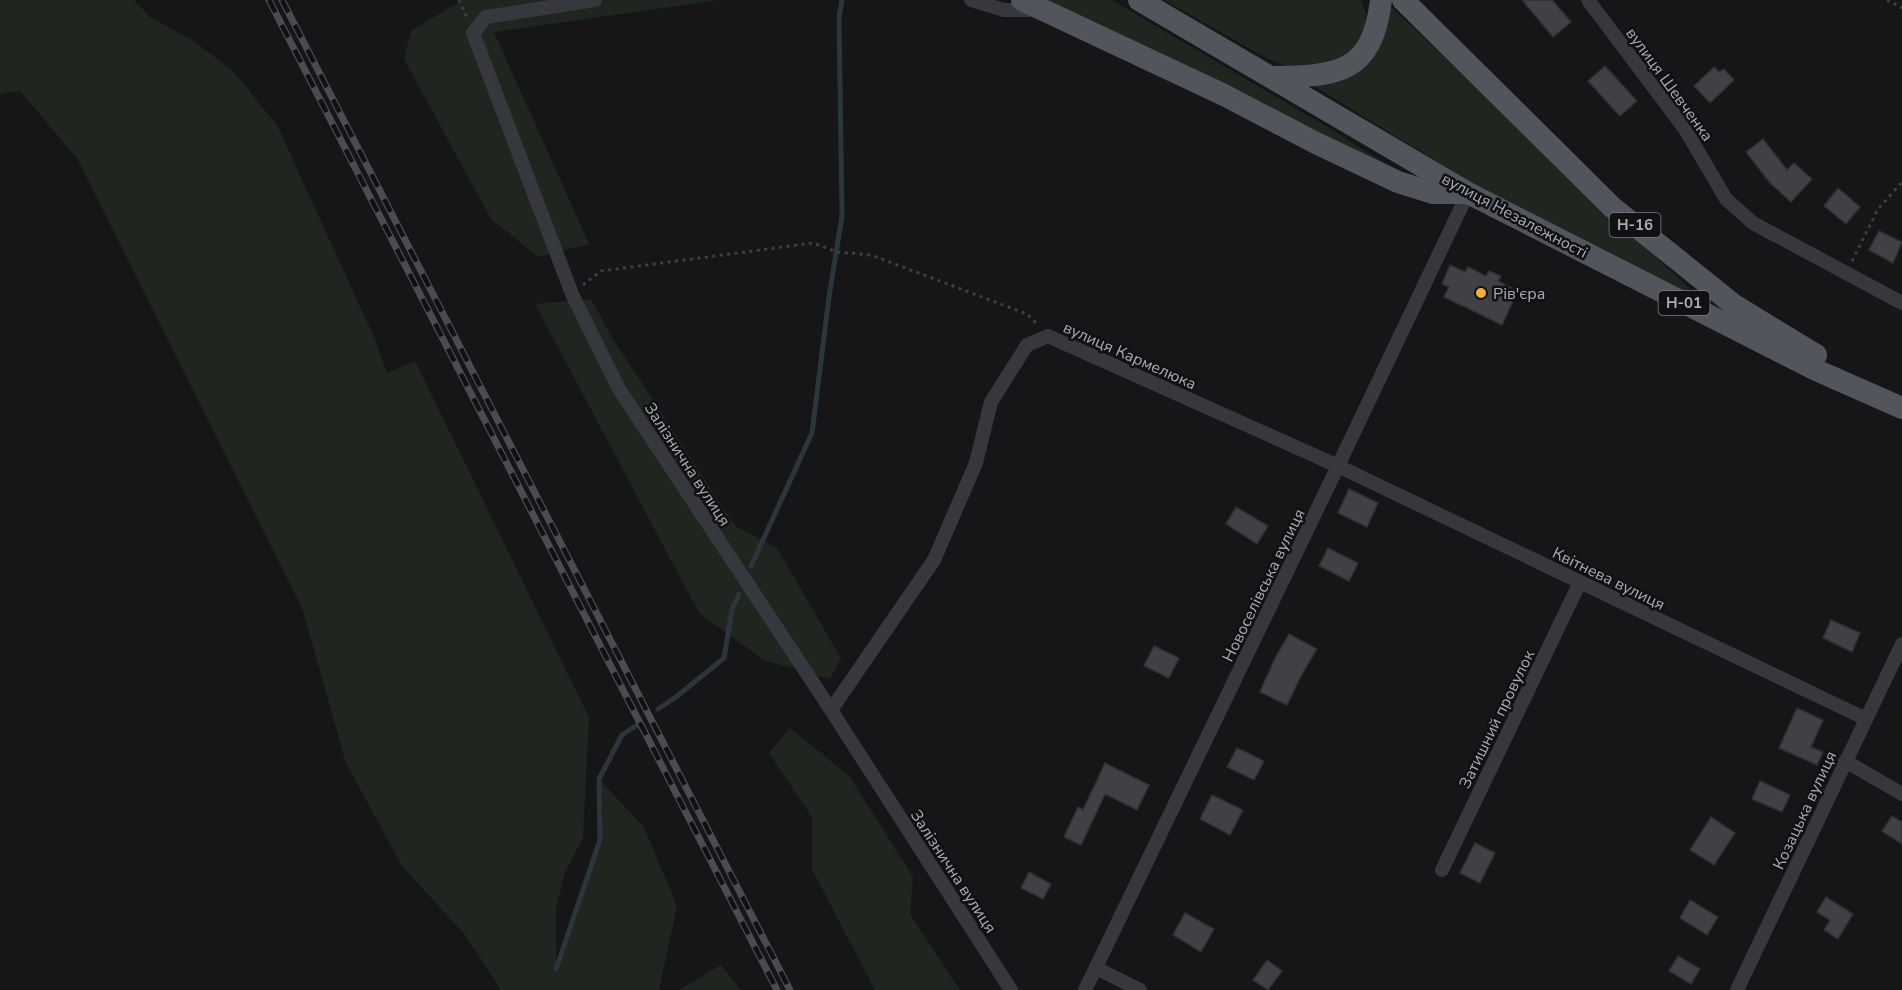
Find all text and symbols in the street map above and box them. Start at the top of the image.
street label: вулиця Шевченка [1620,23,1718,146]
street label: вулиця Незалежності [1438,168,1591,264]
road number: Н-16 [1610,213,1660,237]
place label: Рів'єра [1493,283,1545,305]
marker: Рів'єра [1474,286,1488,300]
road number: Н-01 [1658,291,1710,315]
street label: вулиця Кармелюка [1060,317,1200,395]
street label: Залізнична вулиця [639,399,735,530]
street label: Новоселівська вулиця [1217,505,1311,666]
street label: Квітнева вулиця [1548,542,1669,616]
street label: Затишний провулок [1454,646,1540,792]
street label: Козацька вулиця [1768,748,1842,873]
street label: Залізнична вулиця [905,806,1001,937]

